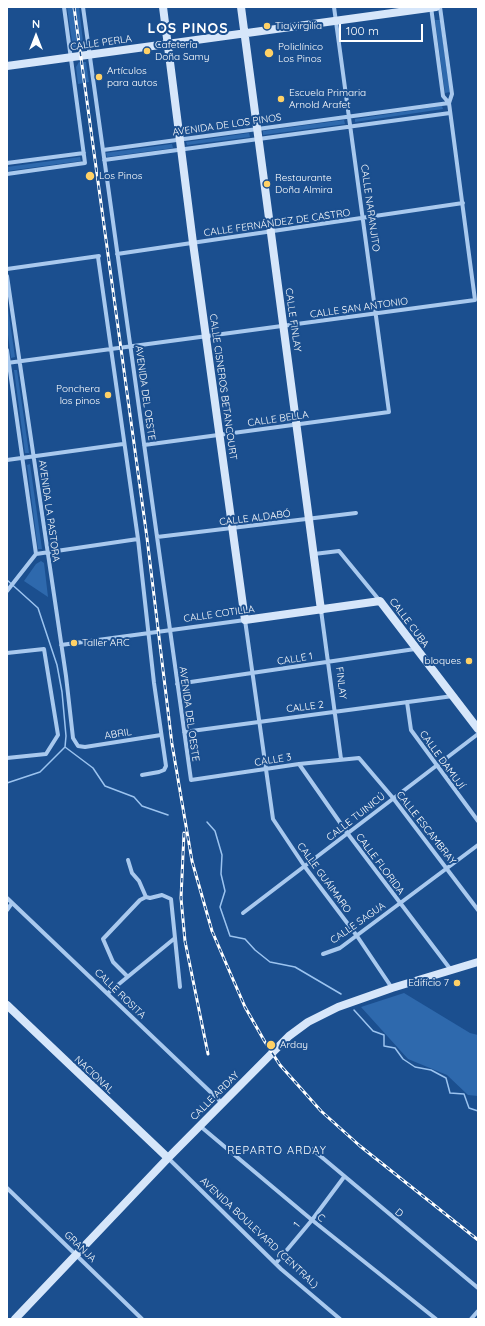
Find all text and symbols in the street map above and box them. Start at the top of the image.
north arrow [16,16,56,56]
scale bar [341,16,425,42]
text: N [32,17,40,31]
place label: Tia virgilia [275,20,322,32]
district label: LOS PINOS [147,21,229,37]
marker: Tia virgilia [262,21,272,31]
text: 100 m [346,23,379,38]
street label: CALLE PERLA [69,33,133,53]
place label: Cafetería Doña Samy [155,39,209,62]
place label: Policlínico Los Pinos [278,41,323,64]
marker: Cafetería Doña Samy [142,46,152,56]
marker: Policlínico Los Pinos [263,47,275,59]
place label: Artículos para autos [107,65,157,88]
marker: Artículos para autos [94,72,104,82]
place label: Escuela Primaria Arnold Arafet [289,87,366,110]
marker: Escuela Primaria Arnold Arafet [276,94,286,104]
street label: AVENIDA DE LOS PINOS [172,111,282,139]
street label: CALLE NARANJITO [358,164,382,252]
marker: Los Pinos [84,170,96,182]
place label: Los Pinos [99,170,142,182]
place label: Restaurante Doña Almira [275,172,333,196]
marker: Restaurante Doña Almira [262,179,272,189]
street label: CALLE FERNÁNDEZ DE CASTRO [203,207,351,239]
street label: CALLE FINLAY [283,287,303,353]
street label: CALLE SAN ANTONIO [309,295,409,321]
street label: CALLE CISNEROS BETANCOURT [207,313,239,461]
street label: AVENIDA DEL OESTE [132,345,158,441]
place label: Ponchera los pinos [56,383,100,406]
marker: Ponchera los pinos [103,390,113,400]
street label: CALLE BELLA [247,409,309,429]
street label: AVENIDA LA PASTORA [36,459,62,563]
street label: CALLE ALDABÓ [219,508,291,528]
street label: CALLE CUBA [387,596,431,650]
street label: CALLE COTILLA [183,603,255,625]
place label: Taller ARC [82,637,129,649]
marker: Taller ARC [69,638,79,648]
street label: CALLE 1 [276,650,314,668]
place label: bloques [425,655,461,667]
marker: bloques [464,656,474,666]
street label: AVENIDA DEL OESTE [176,666,202,762]
street label: FINLAY [333,666,349,700]
street label: CALLE 2 [286,699,324,715]
street label: ABRIL [103,726,133,742]
street label: CALLE DAMUJÍ [417,728,467,792]
street label: CALLE 3 [254,751,292,769]
street label: CALLE ESCAMBRAY [394,789,458,867]
street label: CALLE TUINICÚ [324,790,388,844]
street label: CALLE FLORIDA [353,831,407,897]
street label: CALLE GUÁIMARO [294,840,354,916]
street label: CALLE SAGUA [328,900,388,946]
street label: CALLE ROSITA [92,967,148,1021]
place label: Edificio 7 [408,977,449,989]
marker: Edificio 7 [452,978,462,988]
marker: Arday [265,1039,277,1051]
place label: Arday [280,1039,308,1051]
street label: NACIONAL [72,1054,116,1096]
street label: CALLE ARDAY [188,1069,242,1123]
district label: REPARTO ARDAY [227,1144,327,1158]
street label: AVENIDA BOULEVARD (CENTRAL) [197,1175,321,1291]
street label: D [392,1206,406,1220]
street label: C [315,1211,327,1225]
street label: 1 [291,1220,303,1230]
street label: GRANJA [62,1229,98,1265]

